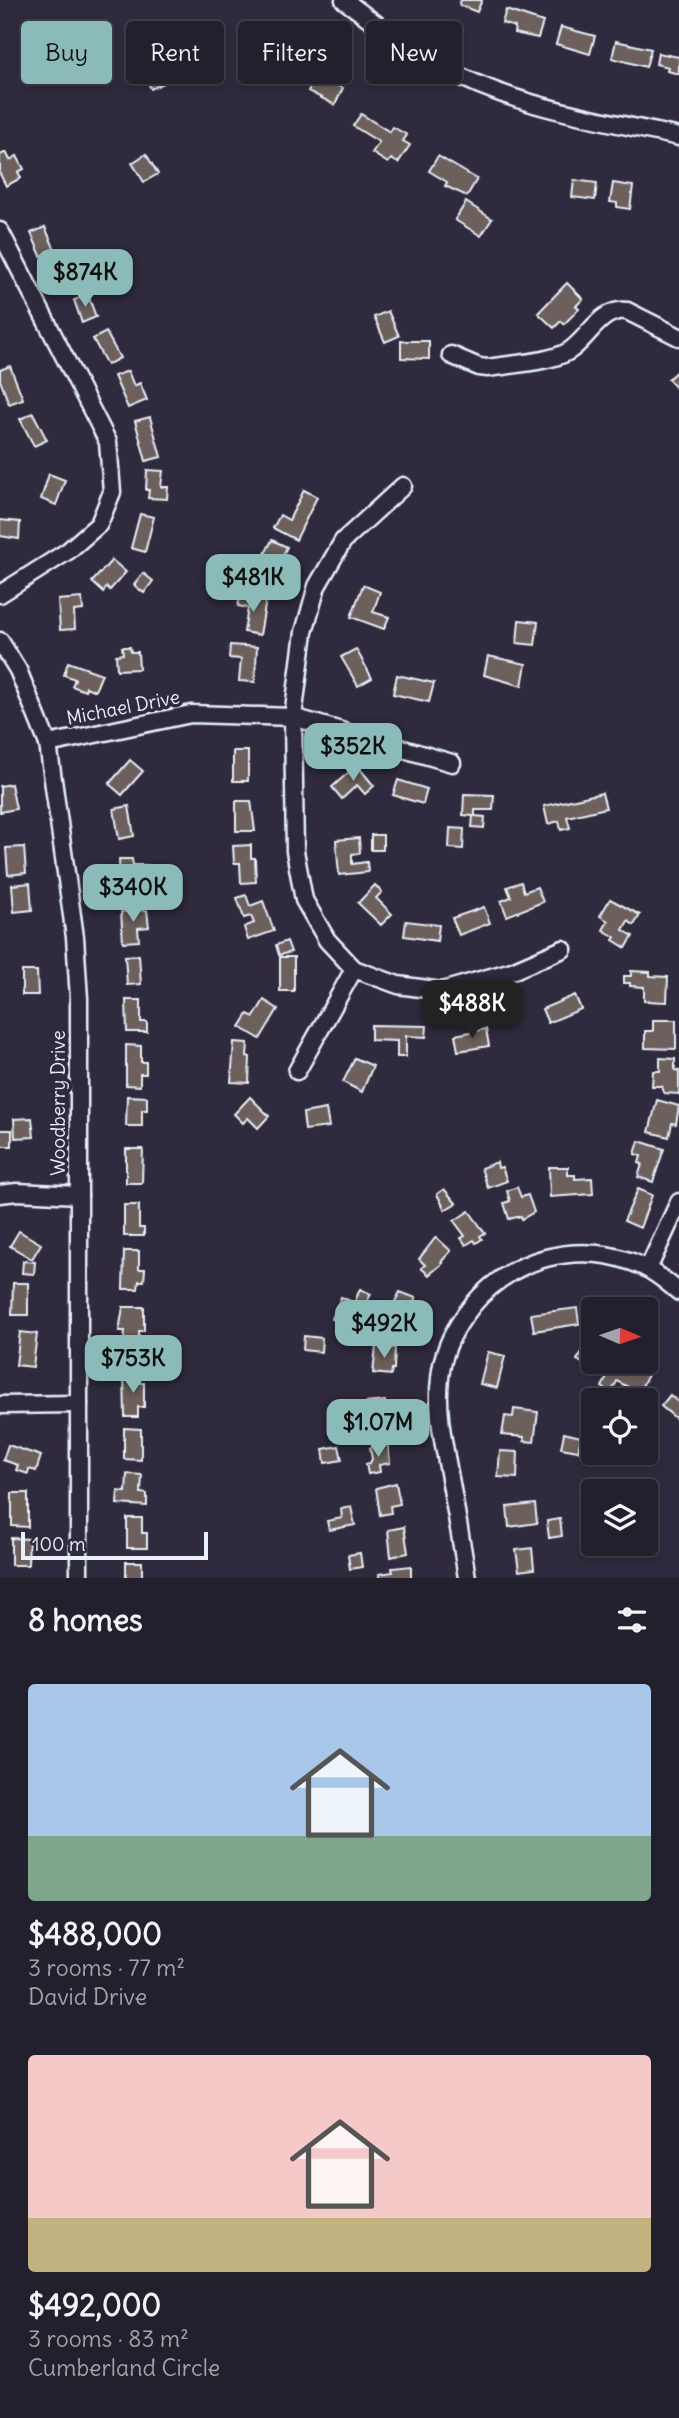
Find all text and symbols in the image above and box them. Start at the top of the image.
chip: Buy [21,21,112,84]
chip: Rent [126,21,224,84]
chip: Filters [238,21,352,84]
chip: New [366,21,462,84]
pin: $874K [36,250,134,309]
text: $874K [53,257,117,286]
pin: $481K [204,554,302,614]
text: $481K [222,562,284,591]
street label: Michael Drive [64,684,182,730]
pin: $352K [304,724,402,783]
text: $352K [320,731,386,760]
pin: $340K [84,864,182,924]
text: $340K [99,872,167,901]
pin: $488K [423,981,521,1040]
text: $488K [439,988,505,1017]
street label: Woodberry Drive [46,1030,70,1176]
north arrow [581,1297,658,1374]
map controls [581,1297,658,1556]
pin: $492K [335,1300,433,1360]
text: $492K [351,1308,417,1337]
pin: $753K [84,1336,182,1395]
text: $753K [101,1343,165,1372]
button: locate [581,1388,658,1465]
pin: $1.07M [321,1400,435,1459]
text: $1.07M [342,1407,414,1436]
button: layers [581,1479,658,1556]
scale bar [21,1529,208,1561]
text: 100 m [32,1532,86,1556]
text: 8 homes [28,1601,143,1639]
icon: filters [613,1601,651,1639]
icon: home [277,1730,403,1856]
text: $488,000 [28,1915,162,1953]
text: 3 rooms · 77 m² [28,1953,185,1982]
text: David Drive [28,1982,147,2011]
icon: home [277,2101,403,2227]
text: $492,000 [28,2286,161,2324]
text: 3 rooms · 83 m² [28,2324,189,2353]
text: Cumberland Circle [28,2353,220,2382]

